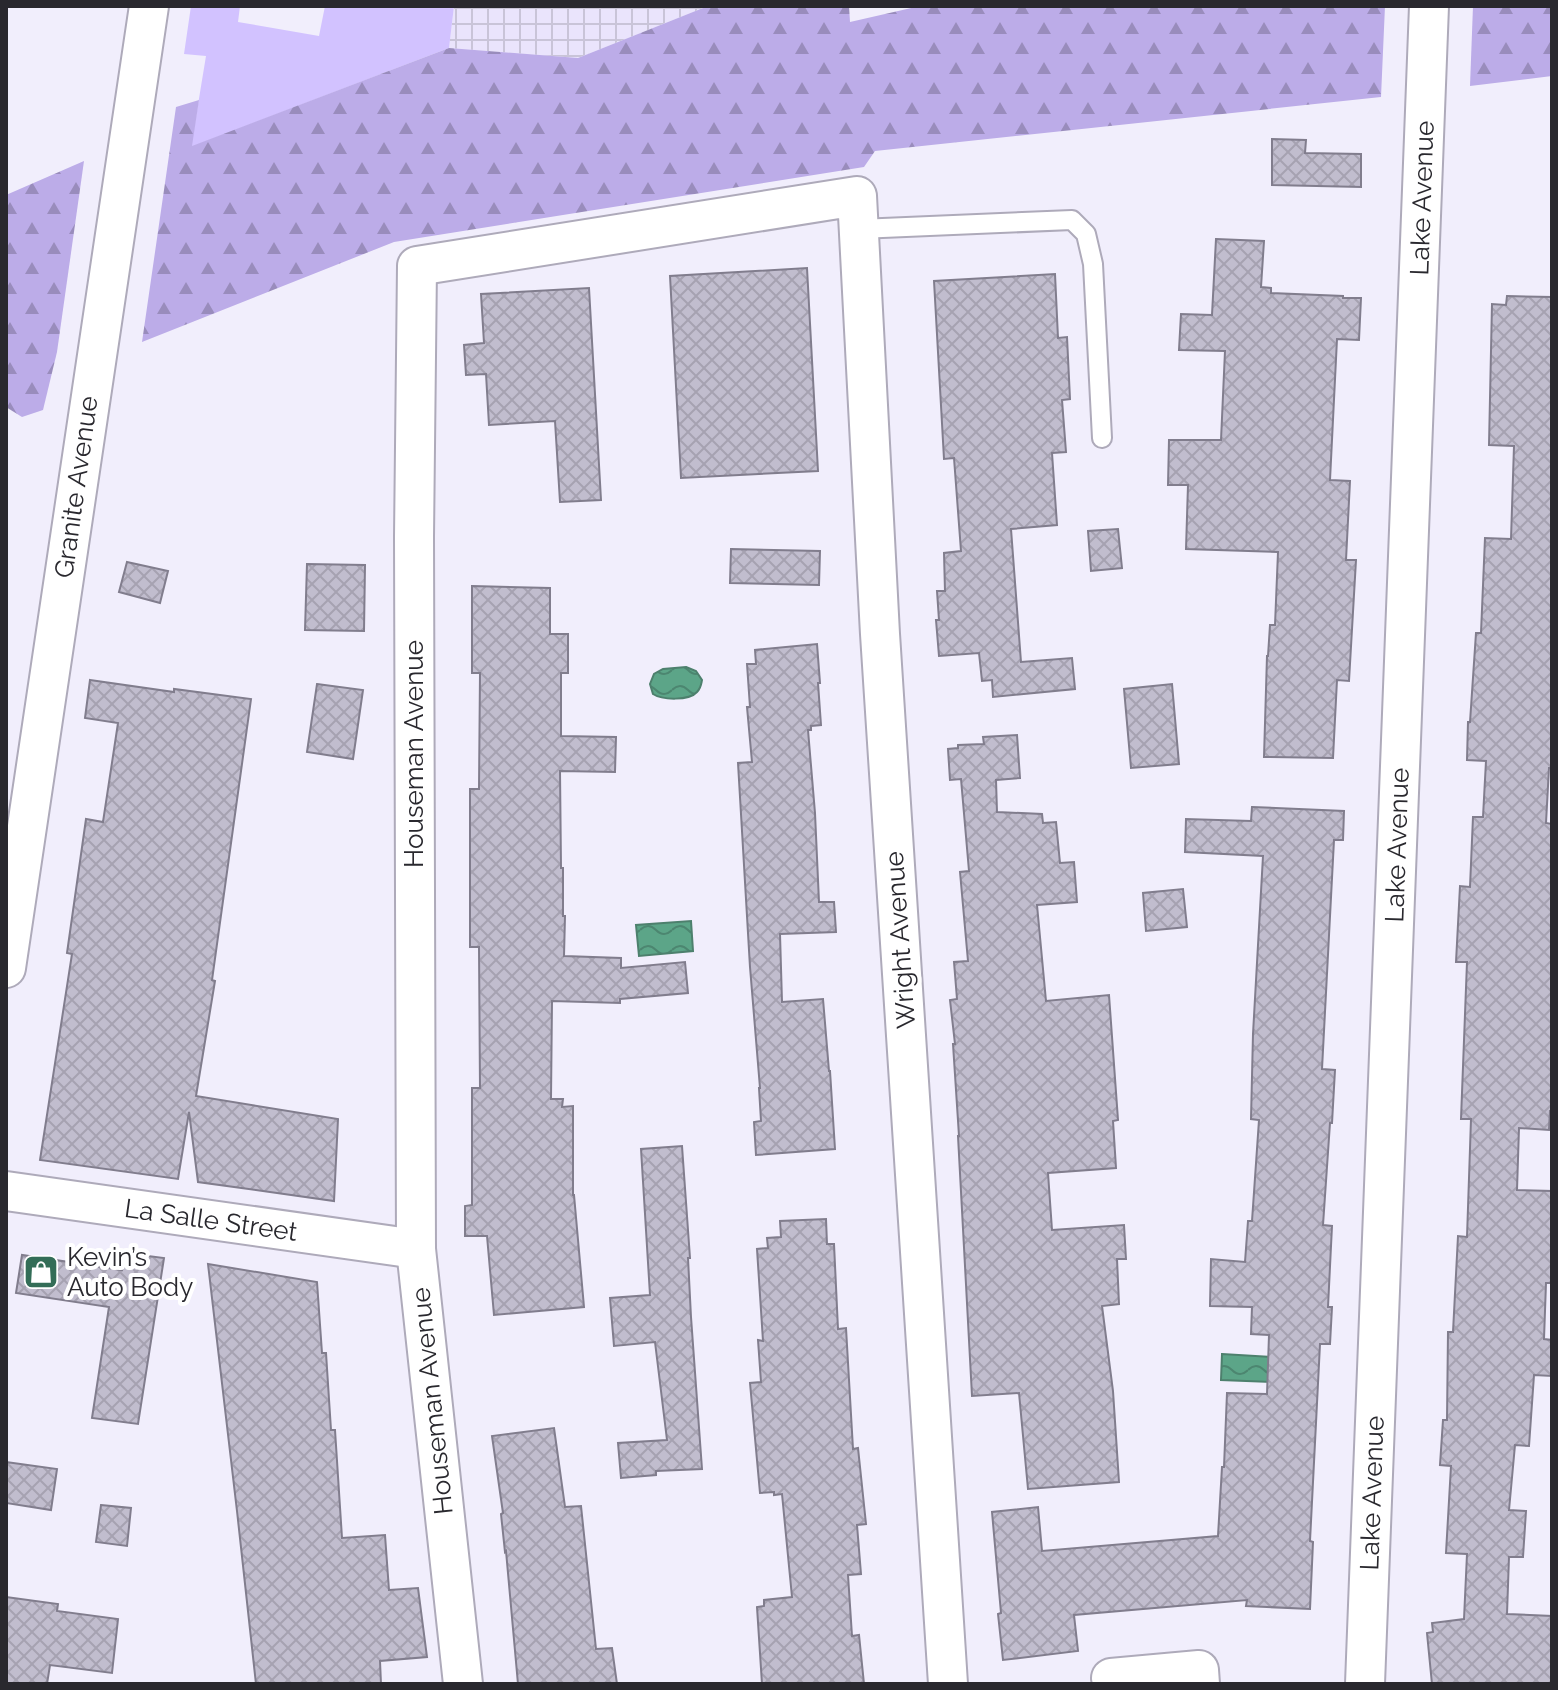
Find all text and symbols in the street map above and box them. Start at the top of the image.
street label: Lake Avenue [1404,120,1440,276]
street label: Granite Avenue [48,394,104,580]
street label: Houseman Avenue [399,640,429,868]
street label: Lake Avenue [1379,767,1415,923]
street label: Wright Avenue [879,850,921,1030]
street label: La Salle Street [123,1193,300,1247]
place label: Kevin’s Auto Body [67,1242,193,1302]
shop icon: Kevin’s Auto Body [22,1253,60,1291]
street label: Houseman Avenue [405,1286,459,1516]
street label: Lake Avenue [1354,1415,1390,1571]

